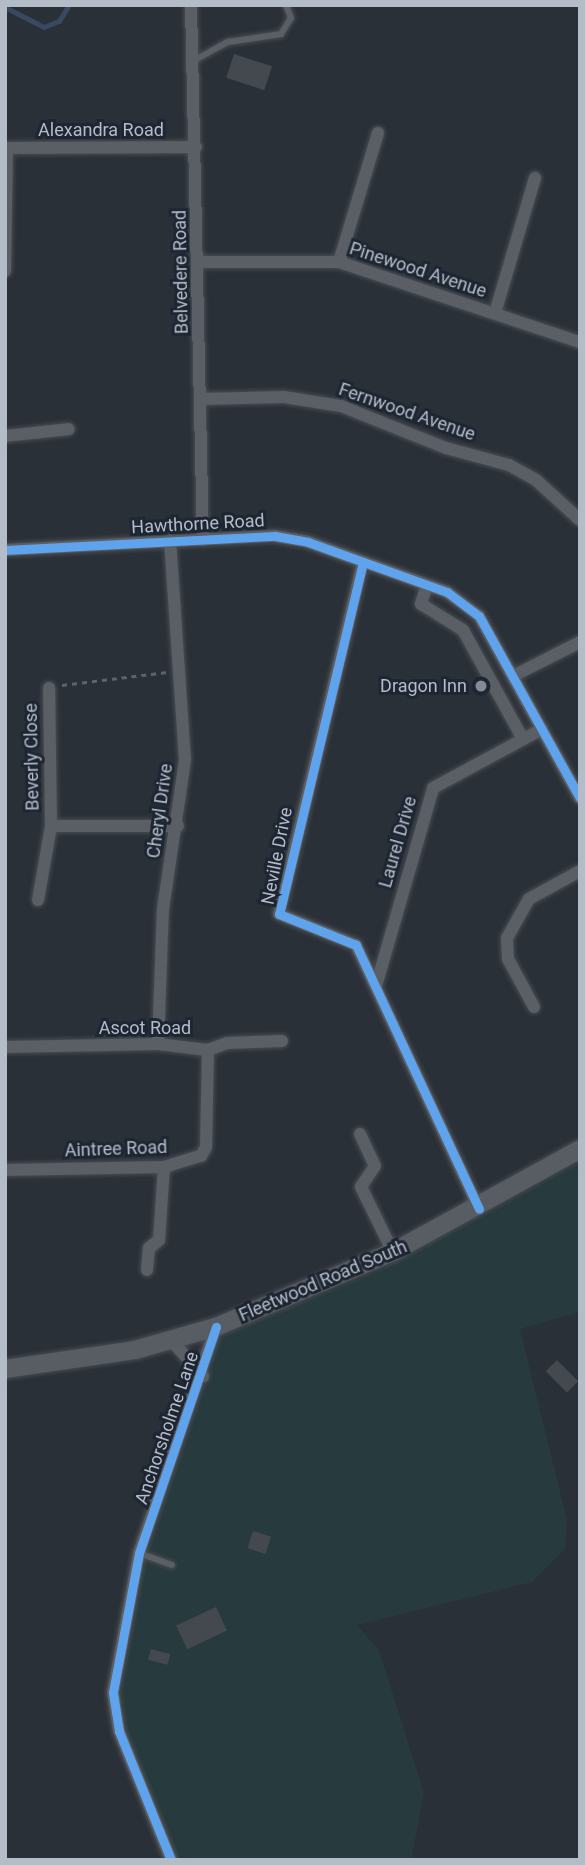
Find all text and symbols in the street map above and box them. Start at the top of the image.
street label: Alexandra Road [38,119,164,141]
street label: Belvedere Road [169,210,193,334]
street label: Pinewood Avenue [347,238,489,302]
street label: Fernwood Avenue [336,379,478,445]
street label: Hawthorne Road [131,510,265,538]
place label: Dragon Inn [380,675,467,697]
marker: Dragon Inn [473,678,489,694]
street label: Beverly Close [20,703,44,811]
street label: Cheryl Drive [143,762,177,860]
street label: Laurel Drive [375,794,421,890]
street label: Neville Drive [257,806,297,906]
street label: Ascot Road [99,1017,191,1039]
street label: Aintree Road [64,1136,168,1162]
street label: Fleetwood Road South [236,1236,410,1326]
street label: Anchorsholme Lane [131,1349,203,1507]

